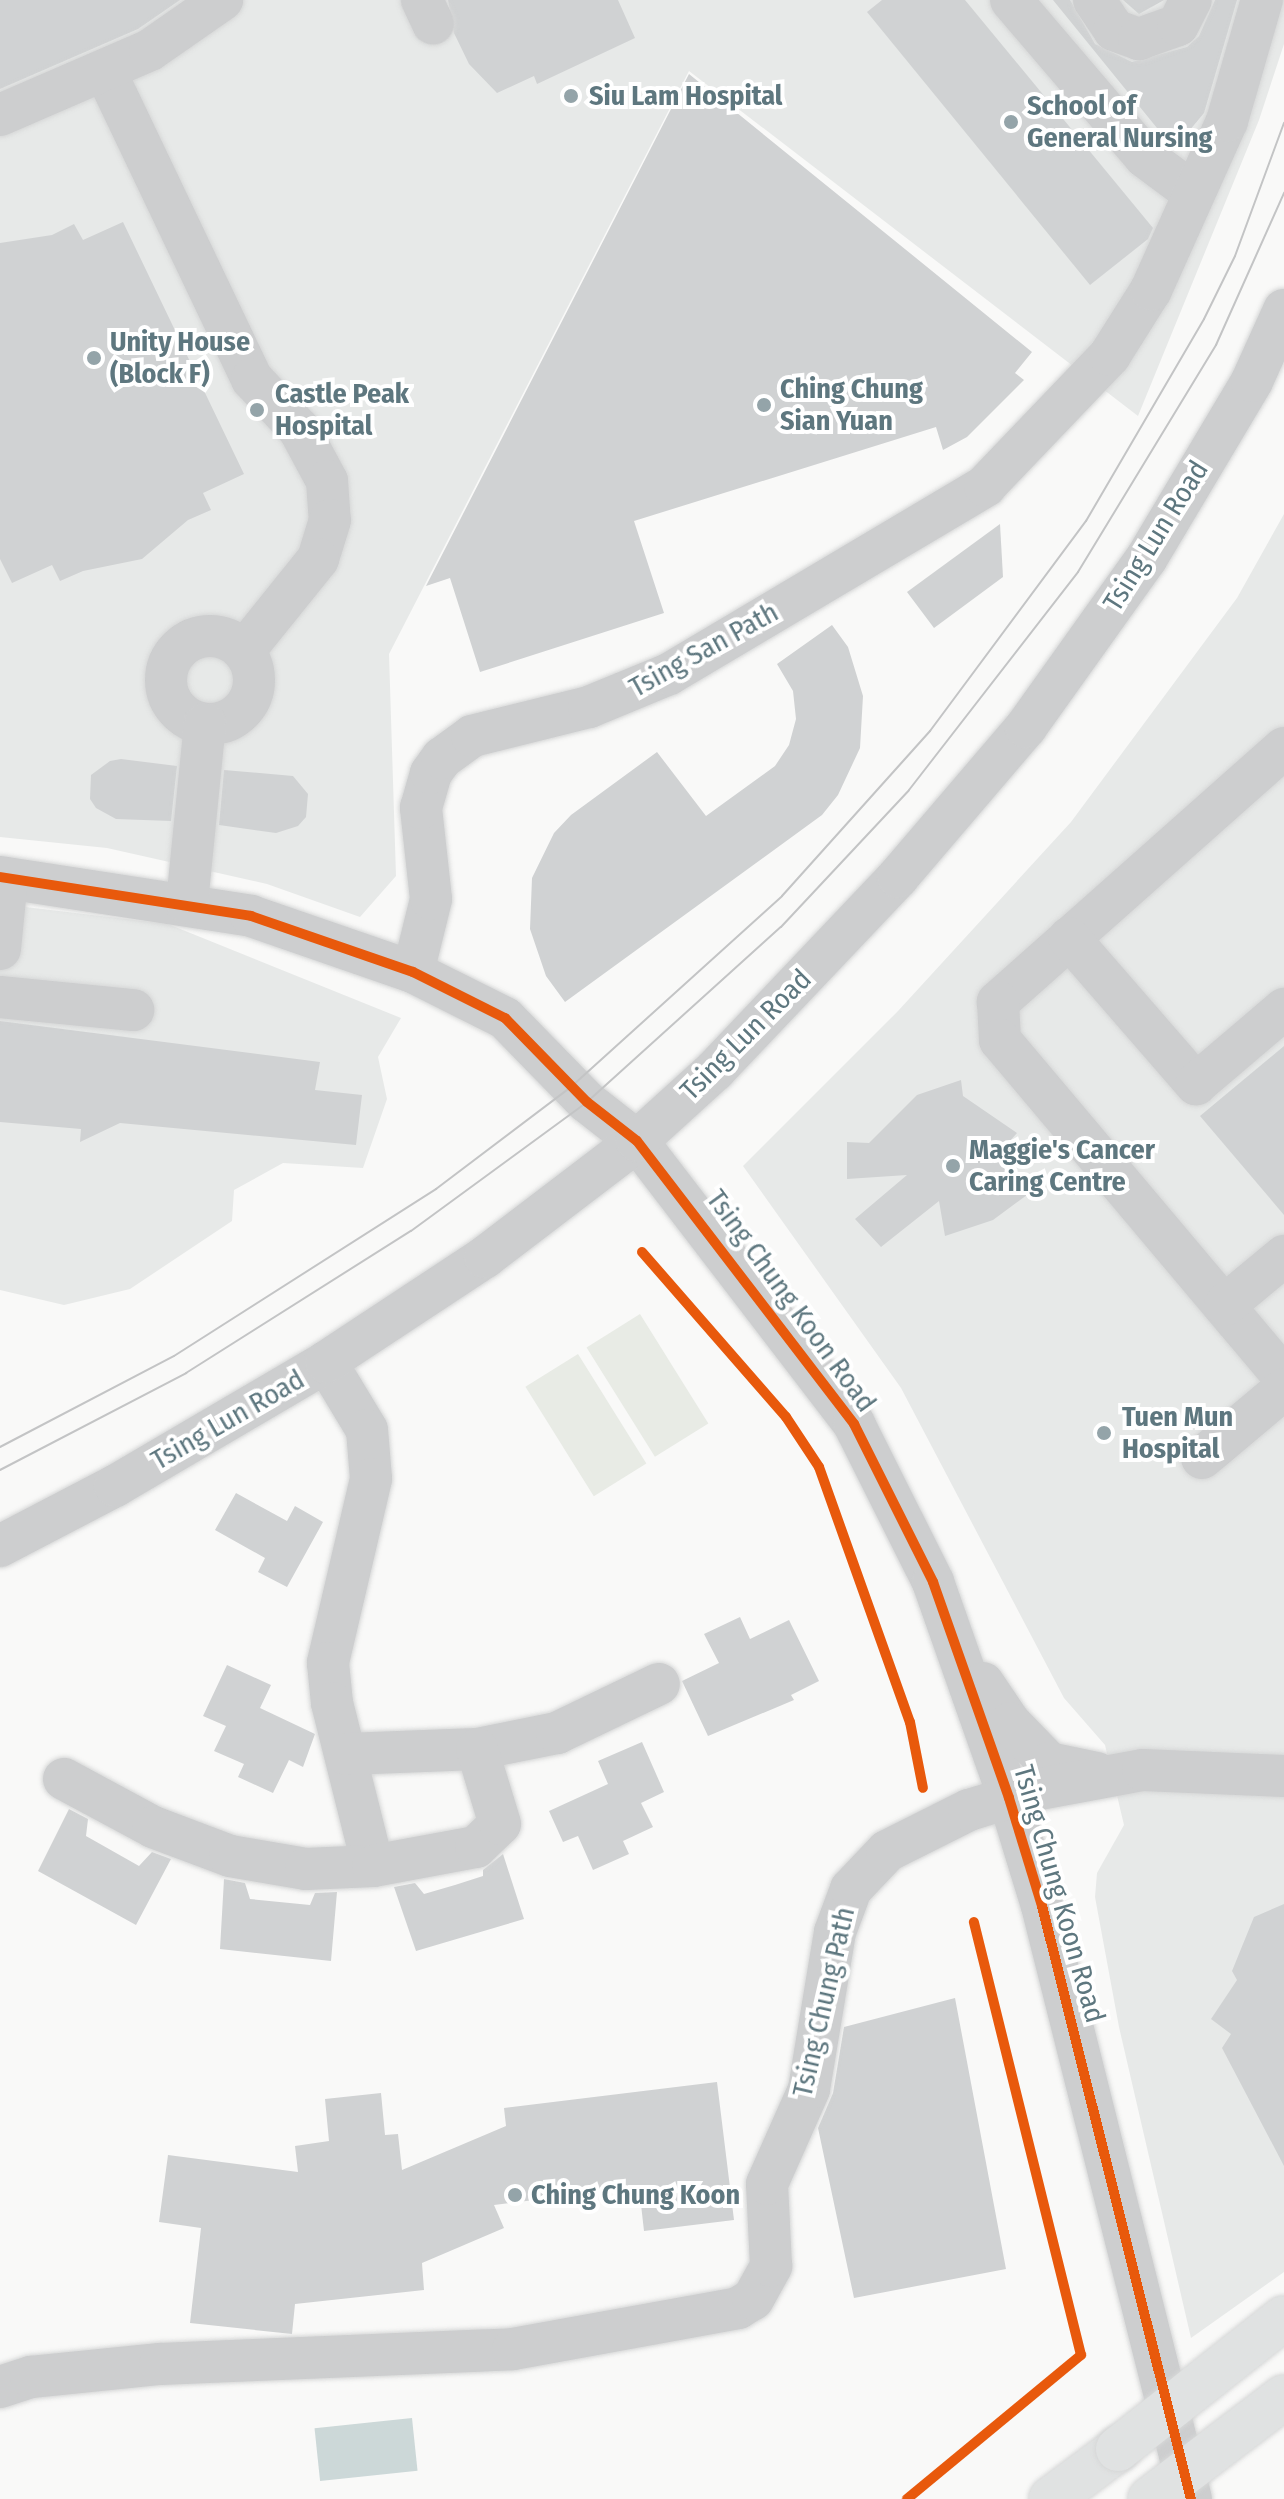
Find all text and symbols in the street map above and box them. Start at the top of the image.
place label: Siu Lam Hospital [589,79,783,113]
marker: Siu Lam Hospital [560,85,582,107]
place label: School of General Nursing [1027,89,1212,155]
marker: School of General Nursing [1002,113,1020,131]
place label: Unity House (Block F) [110,325,250,391]
marker: Unity House (Block F) [85,349,103,367]
place label: Ching Chung Sian Yuan [780,372,923,438]
place label: Castle Peak Hospital [275,377,409,443]
marker: Ching Chung Sian Yuan [755,396,773,414]
marker: Castle Peak Hospital [246,399,268,421]
street label: Tsing Lun Road [1096,455,1216,617]
street label: Tsing San Path [624,595,784,705]
street label: Tsing Lun Road [674,963,818,1107]
place label: Maggie's Cancer Caring Centre [969,1133,1155,1199]
marker: Maggie's Cancer Caring Centre [944,1157,962,1175]
street label: Tsing Chung Koon Road [699,1183,883,1419]
street label: Tsing Lun Road [146,1363,310,1477]
place label: Tuen Mun Hospital [1122,1400,1233,1466]
marker: Tuen Mun Hospital [1093,1422,1115,1444]
street label: Tsing Chung Koon Road [1006,1761,1112,2027]
street label: Tsing Chung Path [786,1904,862,2100]
place label: Ching Chung Koon [531,2178,740,2212]
marker: Ching Chung Koon [506,2186,524,2204]

